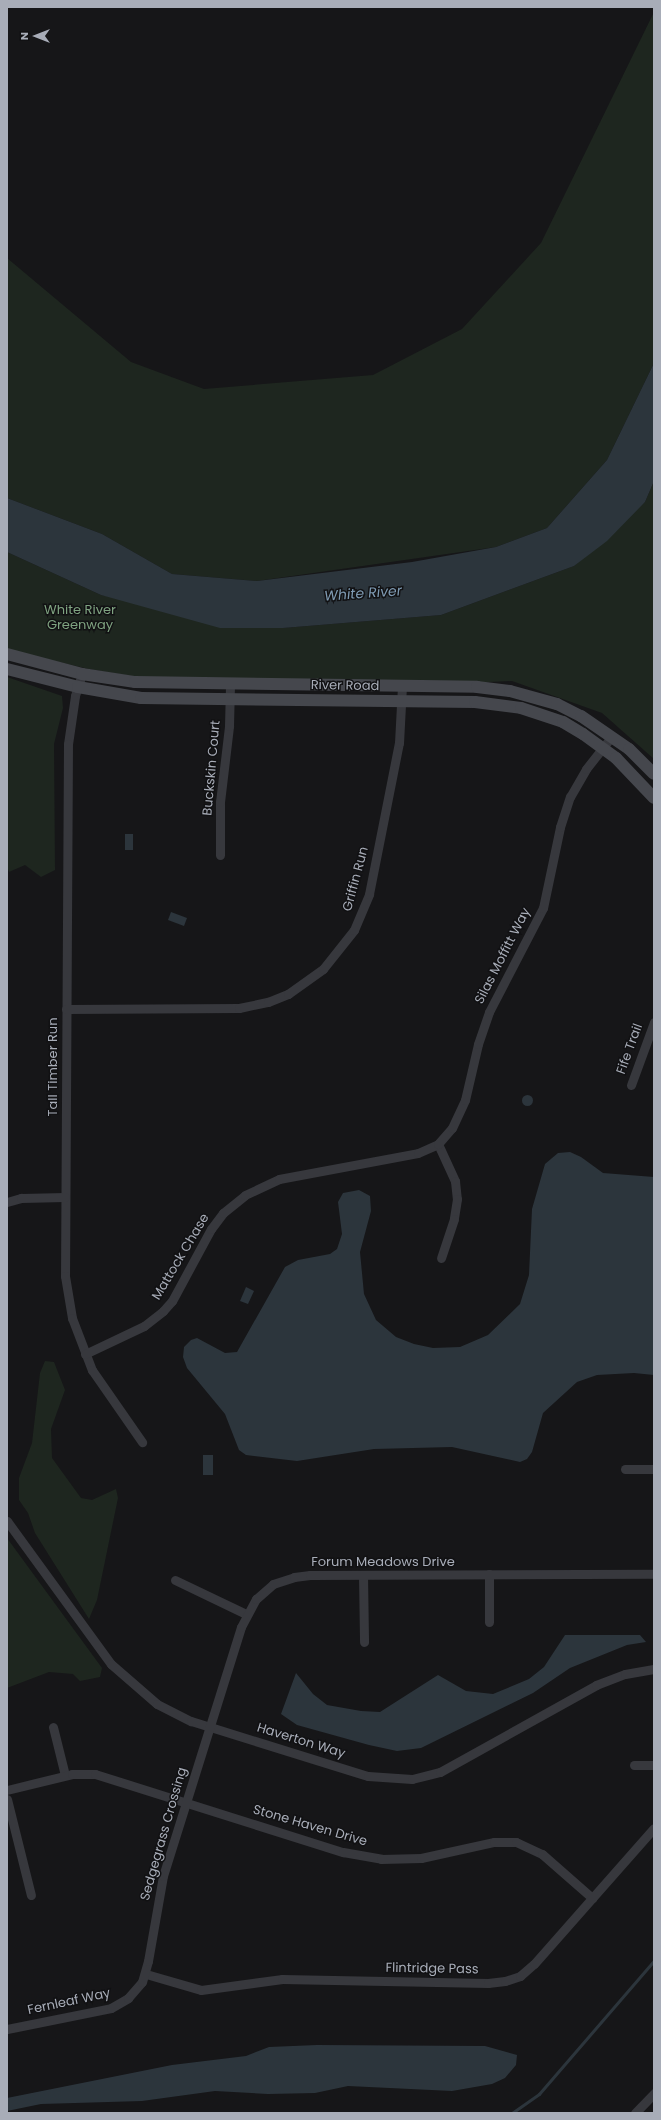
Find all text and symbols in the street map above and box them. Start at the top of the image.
north arrow [16,16,56,56]
text: N [16,32,32,40]
water label: White River [324,582,402,604]
park label: White River Greenway [44,603,116,634]
street label: River Road [311,678,379,694]
street label: Buckskin Court [200,720,224,816]
street label: Griffin Run [340,845,372,913]
street label: Silas Moffitt Way [472,905,534,1007]
street label: Tall Timber Run [45,1017,61,1117]
street label: Fife Trail [614,1022,646,1076]
street label: Mattock Chase [149,1211,213,1303]
street label: Forum Meadows Drive [311,1554,455,1570]
street label: Haverton Way [255,1720,347,1762]
street label: Sedgegrass Crossing [138,1766,190,1902]
street label: Stone Haven Drive [251,1802,369,1850]
street label: Flintridge Pass [385,1960,479,1978]
street label: Fernleaf Way [26,1986,112,2018]

